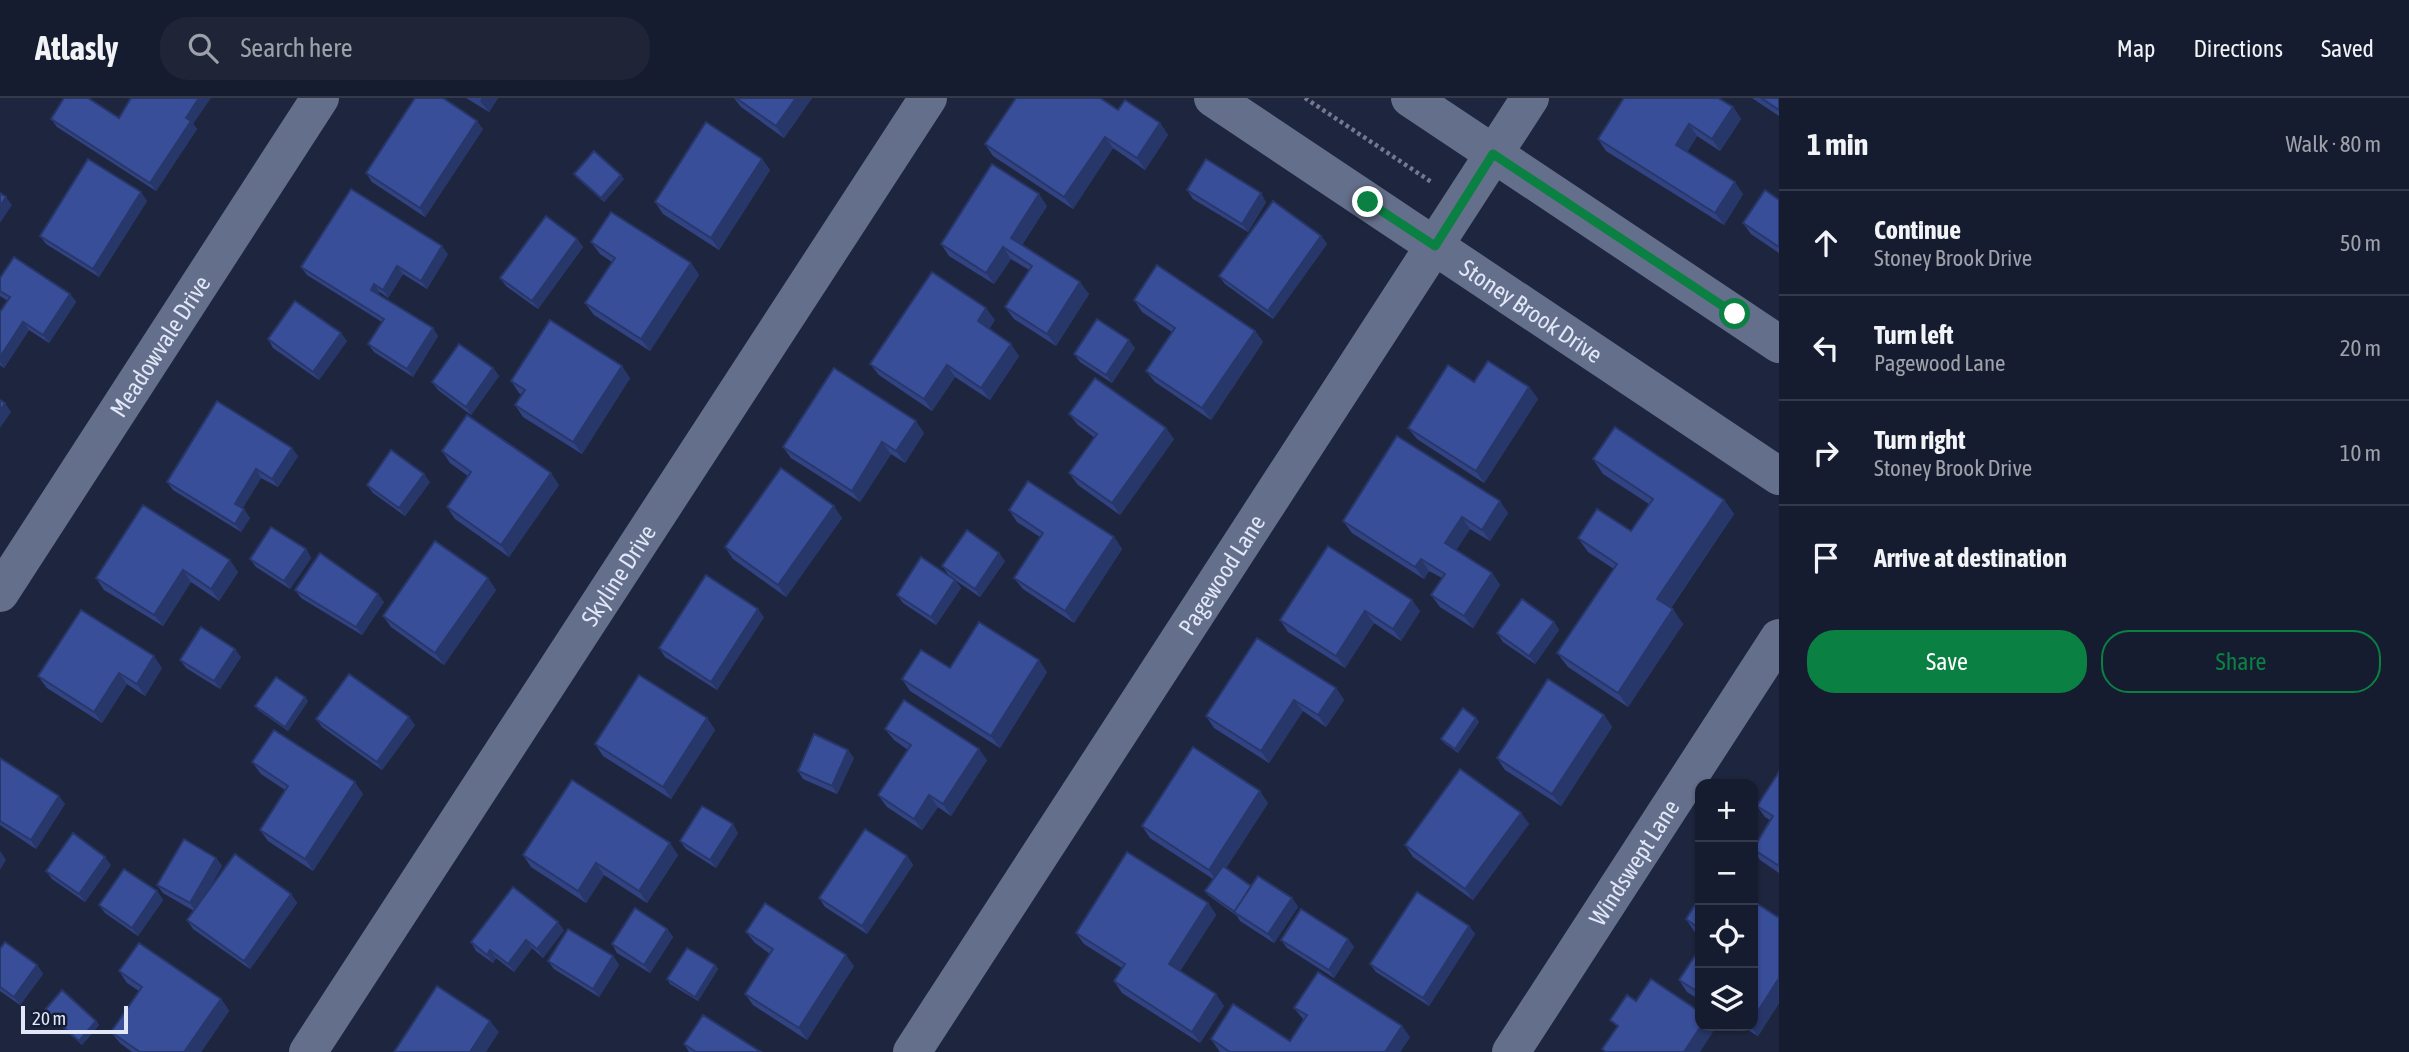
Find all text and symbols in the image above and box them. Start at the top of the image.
search box [160,17,650,80]
text: Atlasly [35,29,118,67]
icon: search [184,29,222,67]
text: Search here [240,33,353,63]
text: Map [2117,35,2155,62]
text: Directions [2193,35,2283,62]
text: Saved [2321,35,2374,62]
text: 1 min [1807,127,1868,161]
text: Walk · 80 m [2286,131,2381,157]
route end [1352,186,1383,217]
text: Continue [1874,215,1961,245]
icon: ahead [1807,224,1845,262]
text: 50 m [2340,230,2381,256]
text: Stoney Brook Drive [1874,245,2032,271]
street label: Stoney Brook Drive [1455,254,1608,368]
street label: Meadowvale Drive [104,270,215,422]
route start [1719,298,1750,329]
text: Turn left [1874,320,1954,350]
icon: left [1807,329,1845,367]
text: 20 m [2340,335,2381,361]
text: Pagewood Lane [1874,350,2006,376]
text: Turn right [1874,425,1965,455]
icon: right [1807,434,1845,472]
text: 10 m [2340,440,2381,466]
text: Stoney Brook Drive [1874,455,2032,481]
street label: Pagewood Lane [1173,509,1270,639]
street label: Skyline Drive [575,519,661,630]
icon: arrive [1807,539,1845,577]
text: Arrive at destination [1874,543,2067,573]
button: Save [1807,630,2087,693]
button: Share [2101,630,2381,693]
map controls [1695,779,1758,1031]
button: + [1695,779,1758,842]
street label: Windswept Lane [1583,794,1684,930]
button: − [1695,842,1758,905]
button: locate [1695,905,1758,968]
button: layers [1695,968,1758,1031]
scale bar [21,1003,128,1035]
text: 20 m [32,1007,66,1029]

